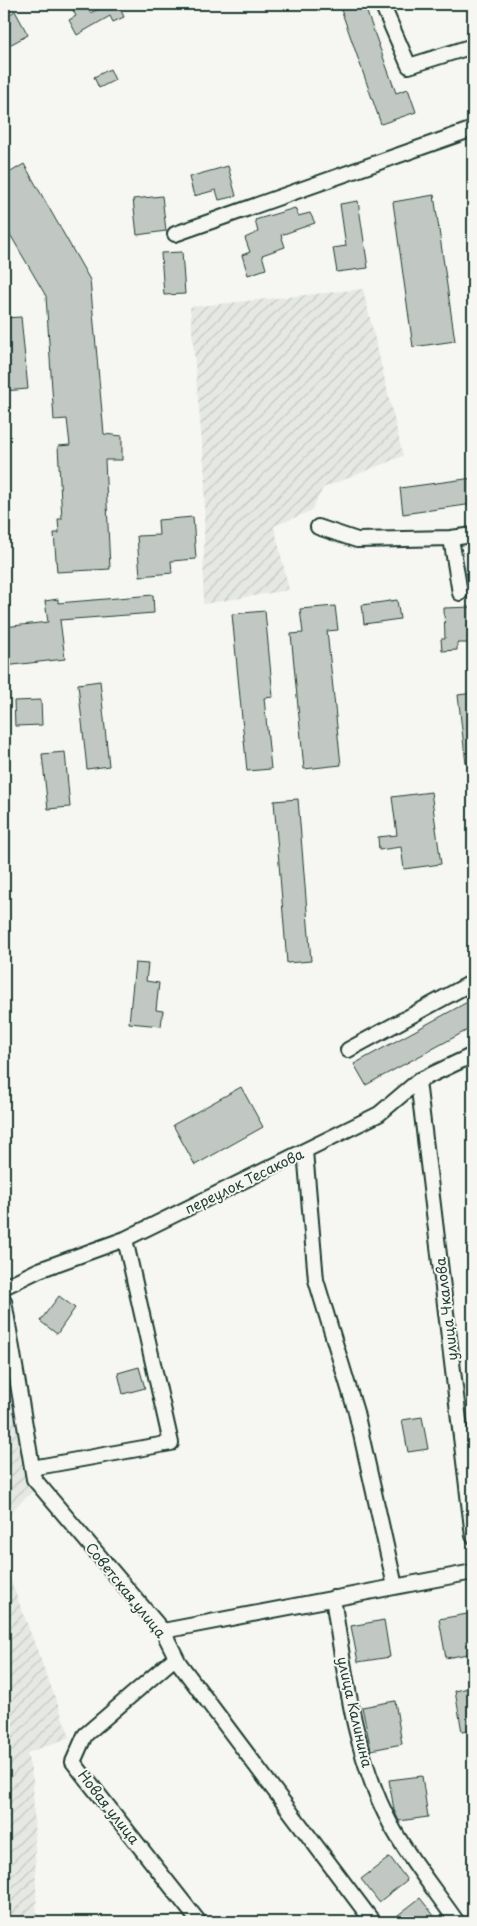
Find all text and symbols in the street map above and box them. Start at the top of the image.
street label: переулок Тесакова [181,1143,307,1219]
street label: улица Чкалова [429,1256,463,1362]
street label: Советская улица [81,1538,171,1642]
street label: улица Калинина [332,1655,378,1770]
street label: Новая улица [73,1765,145,1849]

